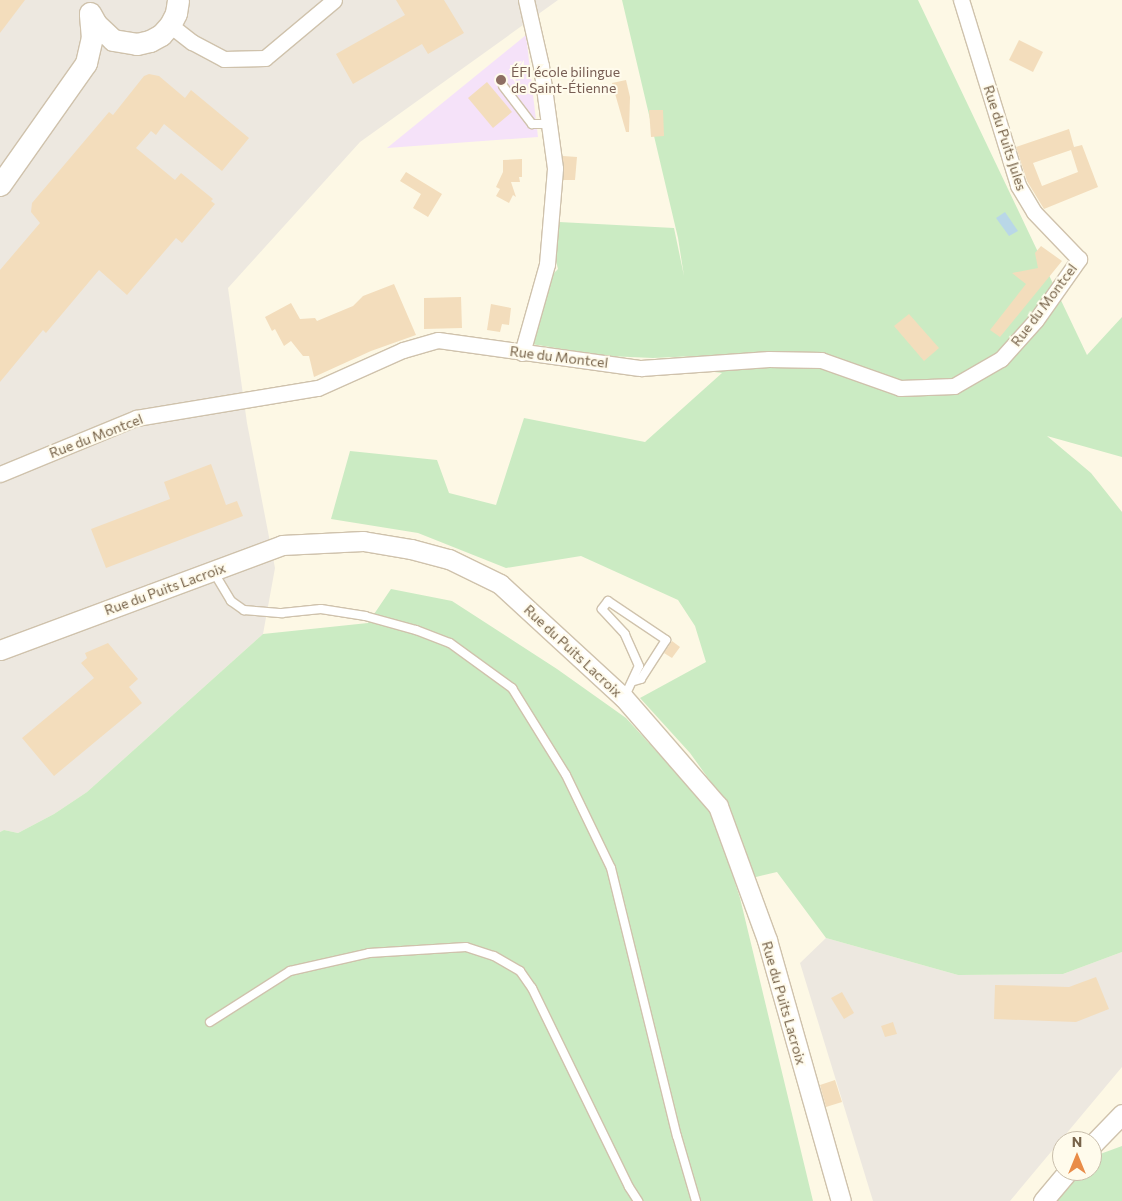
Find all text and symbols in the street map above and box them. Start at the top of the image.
place label: ÉFI école bilingue de Saint-Étienne [511,64,620,96]
marker: ÉFI école bilingue de Saint-Étienne [495,74,507,86]
street label: Rue du Puits Jules [980,83,1030,193]
street label: Rue du Montcel [1007,260,1081,350]
street label: Rue du Montcel [509,343,609,371]
street label: Rue du Montcel [47,410,145,462]
street label: Rue du Puits Lacroix [102,559,228,619]
street label: Rue du Puits Lacroix [521,601,625,701]
street label: Rue du Puits Lacroix [758,939,810,1067]
north arrow [1052,1131,1102,1181]
text: N [1072,1133,1082,1150]

